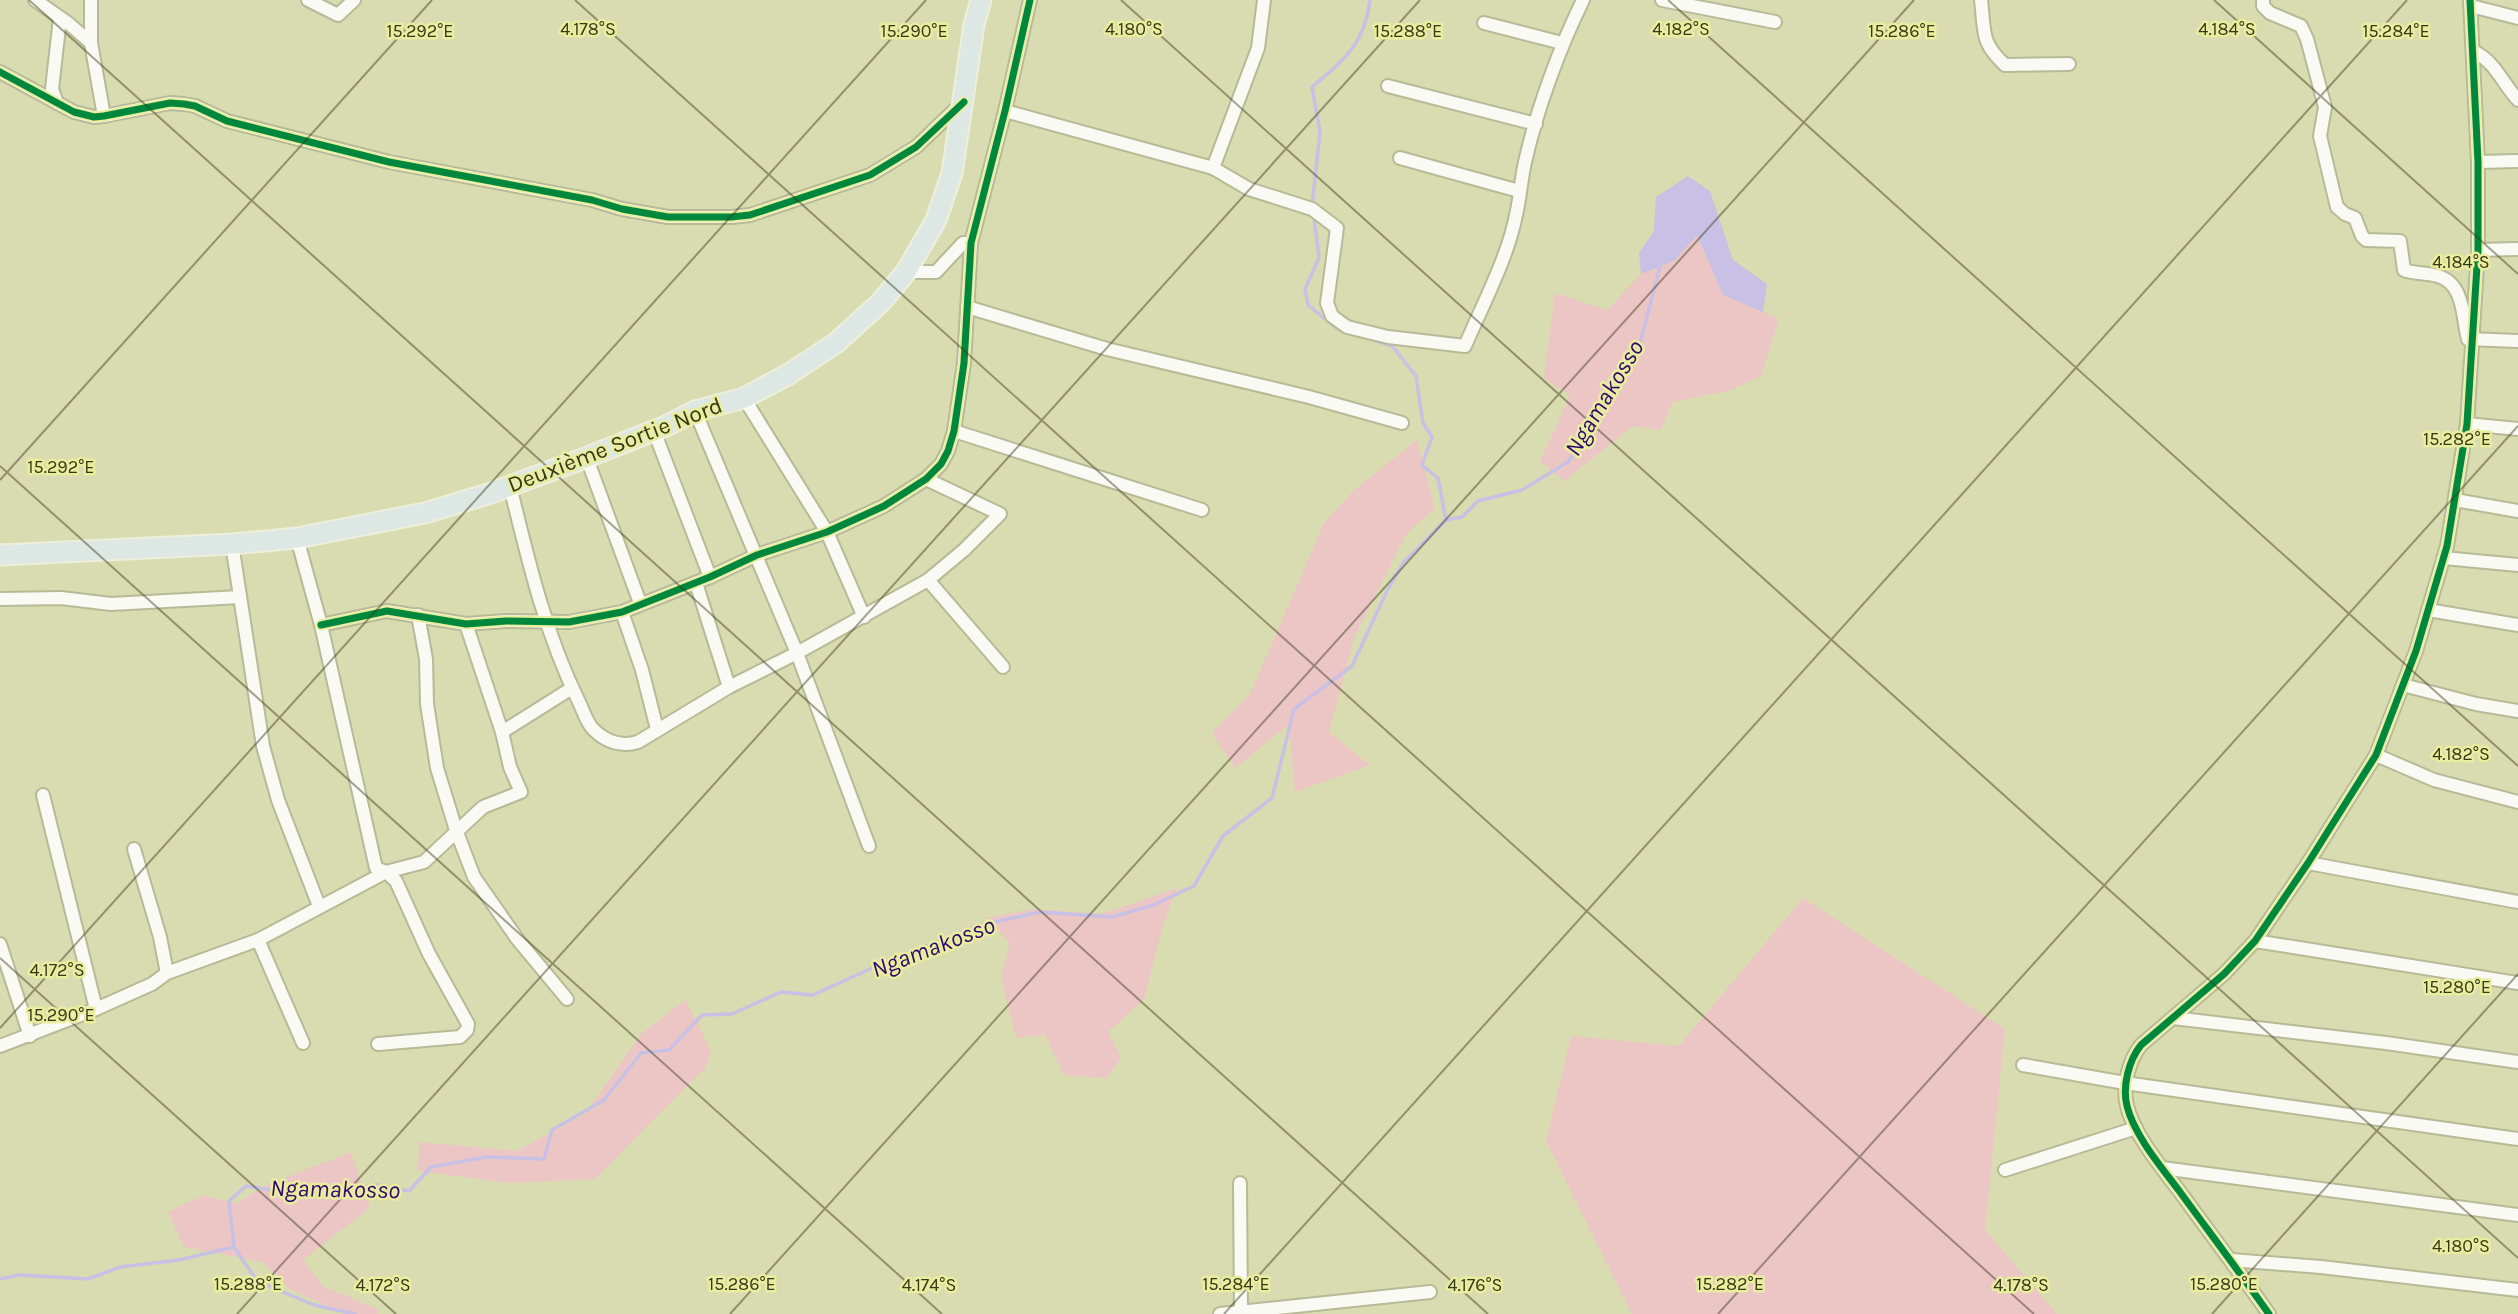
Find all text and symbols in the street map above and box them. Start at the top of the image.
text: 4.178°S [560,18,616,40]
text: 4.180°S [1105,18,1163,40]
text: 4.182°S [1652,18,1710,40]
text: 4.184°S [2198,18,2256,40]
text: 15.292°E [387,20,453,42]
text: 15.290°E [880,20,948,42]
text: 15.288°E [1374,20,1442,42]
text: 15.286°E [1868,20,1936,42]
text: 15.284°E [2362,20,2430,42]
text: 4.184°S [2432,251,2490,273]
water label: Ngamakosso [1559,335,1650,461]
street label: Deuxième Sortie Nord [504,392,726,498]
text: 15.282°E [2423,428,2491,450]
text: 15.292°E [28,456,94,478]
text: 4.182°S [2432,743,2490,765]
water label: Ngamakosso [867,911,999,983]
text: 4.172°S [29,959,85,981]
text: 15.280°E [2423,976,2491,998]
text: 15.290°E [27,1004,95,1026]
water label: Ngamakosso [270,1174,400,1204]
text: 4.180°S [2432,1235,2490,1257]
text: 15.288°E [214,1273,282,1295]
text: 15.286°E [708,1273,776,1295]
text: 15.284°E [1202,1273,1270,1295]
text: 15.282°E [1696,1273,1764,1295]
text: 15.280°E [2190,1273,2258,1295]
text: 4.172°S [355,1274,411,1296]
text: 4.174°S [902,1274,956,1296]
text: 4.176°S [1448,1274,1502,1296]
text: 4.178°S [1993,1274,2049,1296]

